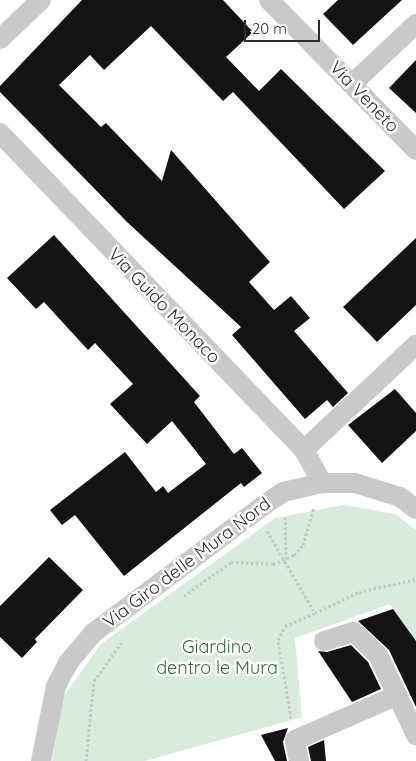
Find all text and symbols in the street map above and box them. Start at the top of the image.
scale bar [246,10,322,42]
text: 20 m [252,19,287,38]
street label: Via Veneto [325,57,403,137]
street label: Via Guido Monaco [103,244,225,368]
street label: Via Giro delle Mura Nord [99,493,275,633]
park label: Giardino dentro le Mura [156,637,278,680]

